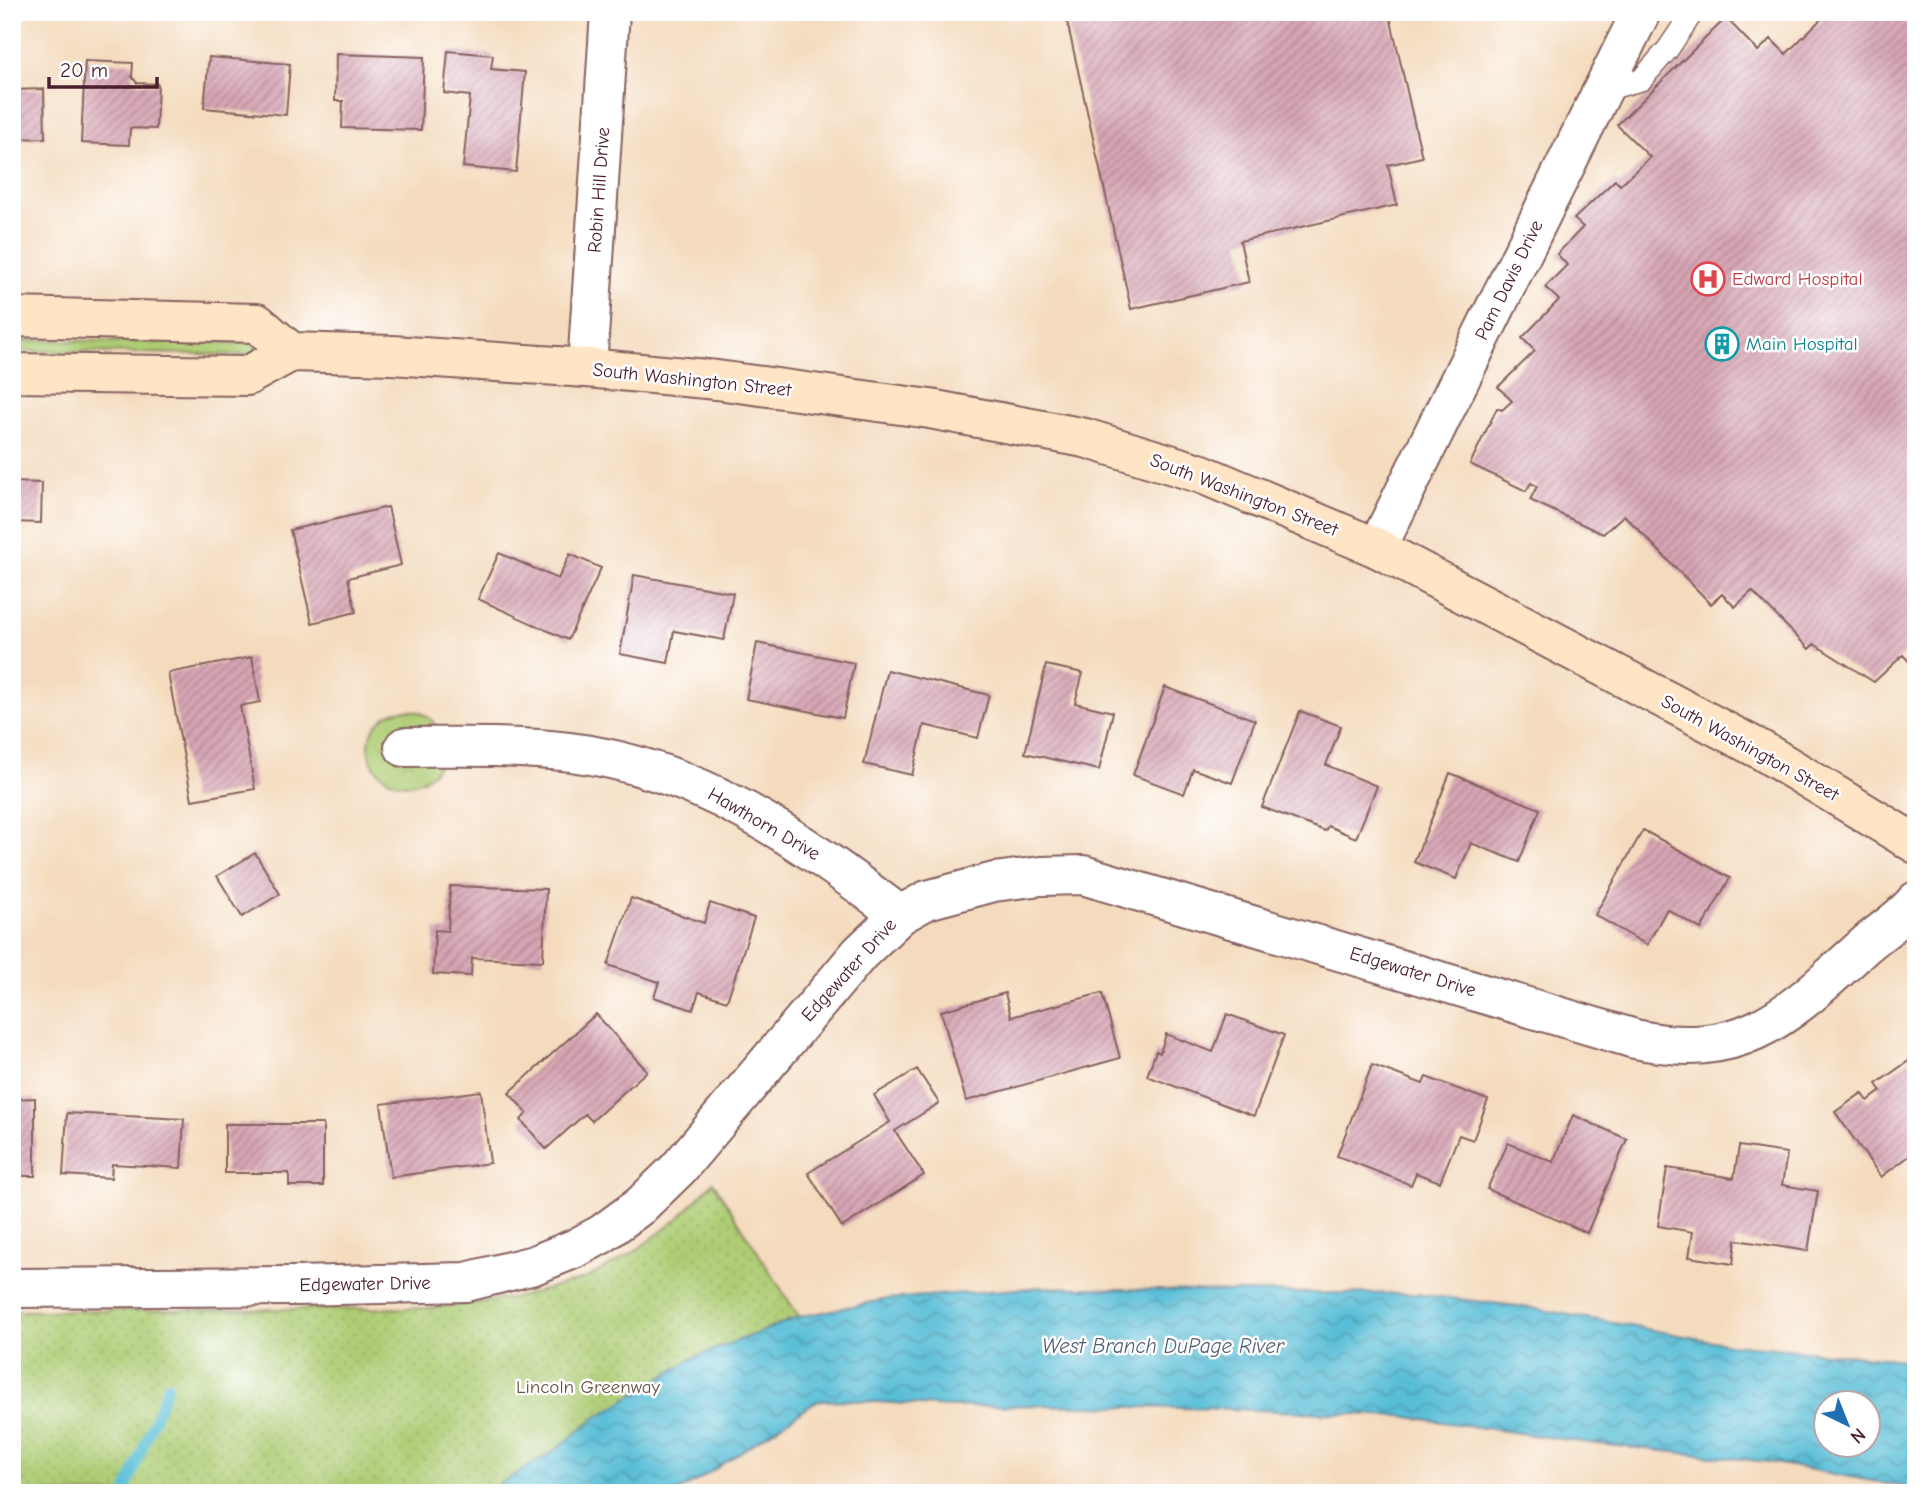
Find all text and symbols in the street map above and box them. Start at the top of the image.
scale bar [49,46,158,90]
text: 20 m [60,58,108,82]
street label: Robin Hill Drive [584,126,614,254]
street label: Pam Davis Drive [1470,216,1548,344]
hospital icon: Edward Hospital [1689,260,1727,298]
place label: Edward Hospital [1732,268,1863,290]
building icon: Main Hospital [1703,325,1741,363]
place label: Main Hospital [1746,333,1858,355]
street label: South Washington Street [592,359,793,401]
street label: South Washington Street [1147,449,1342,541]
street label: South Washington Street [1657,690,1843,806]
street label: Hawthorn Drive [704,783,824,865]
street label: Edgewater Drive [797,914,901,1026]
street label: Edgewater Drive [1347,942,1479,1002]
street label: Edgewater Drive [299,1272,431,1296]
water label: West Branch DuPage River [1042,1334,1286,1358]
park label: Lincoln Greenway [516,1376,661,1398]
north arrow [1812,1390,1882,1460]
text: N [1846,1423,1870,1448]

